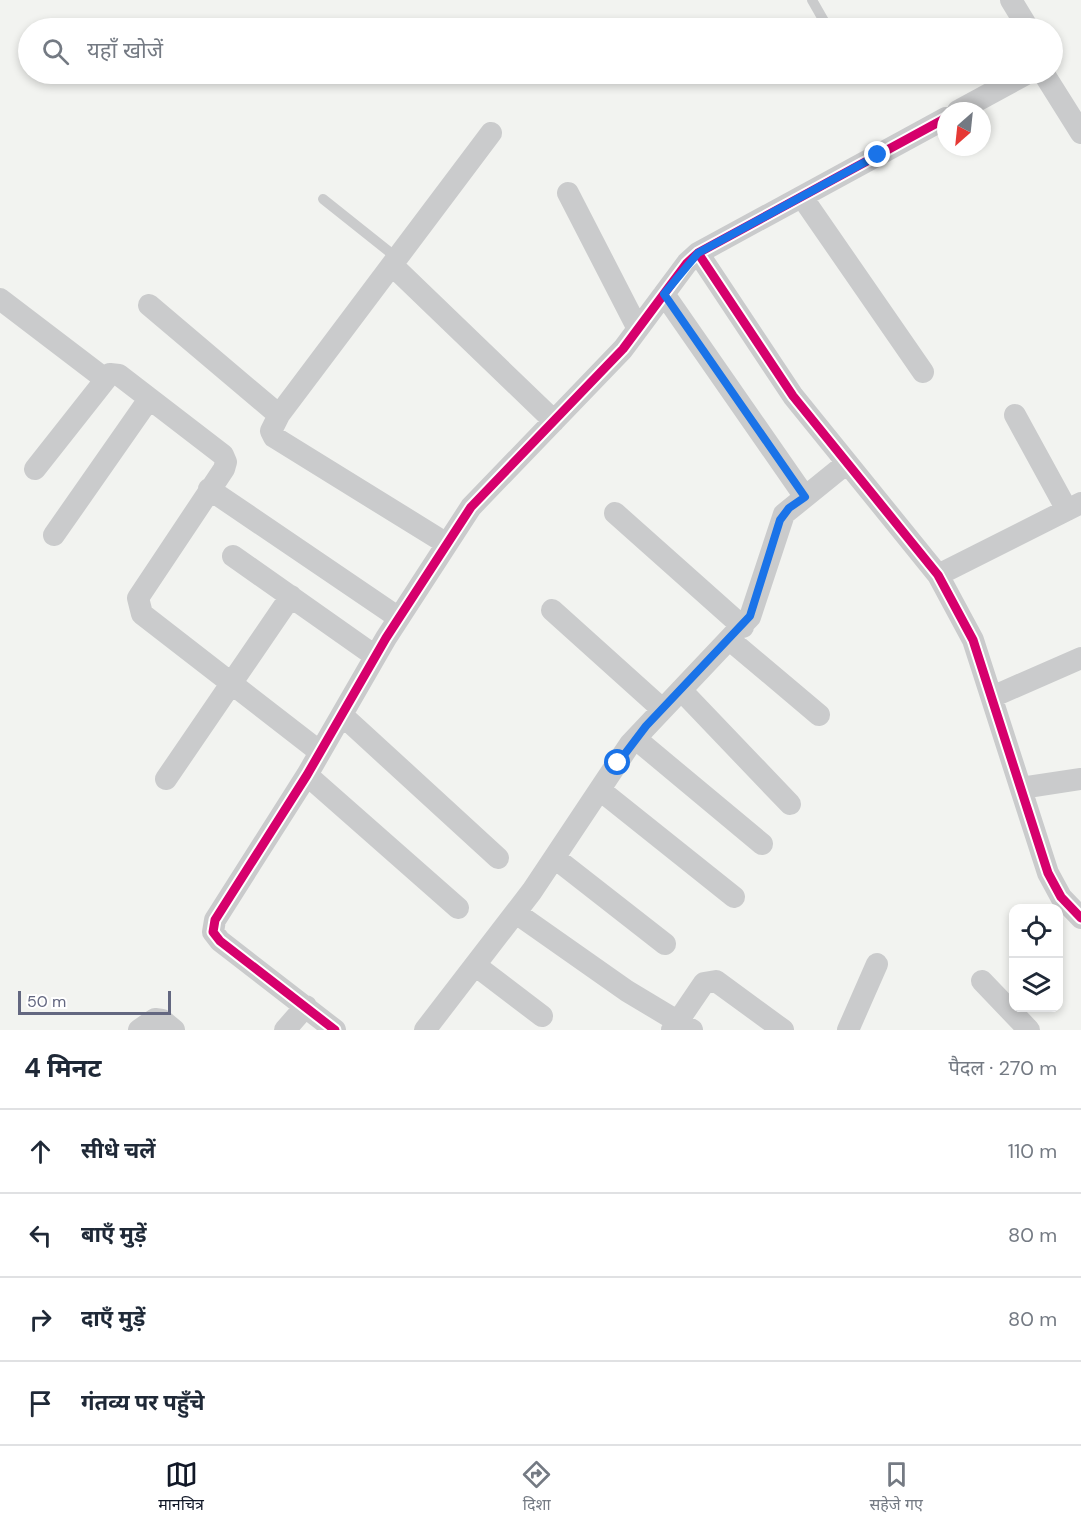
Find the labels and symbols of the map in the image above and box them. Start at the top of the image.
north arrow [937,102,991,156]
route end [864,141,890,167]
route start [604,749,630,775]
scale bar [18,988,171,1016]

